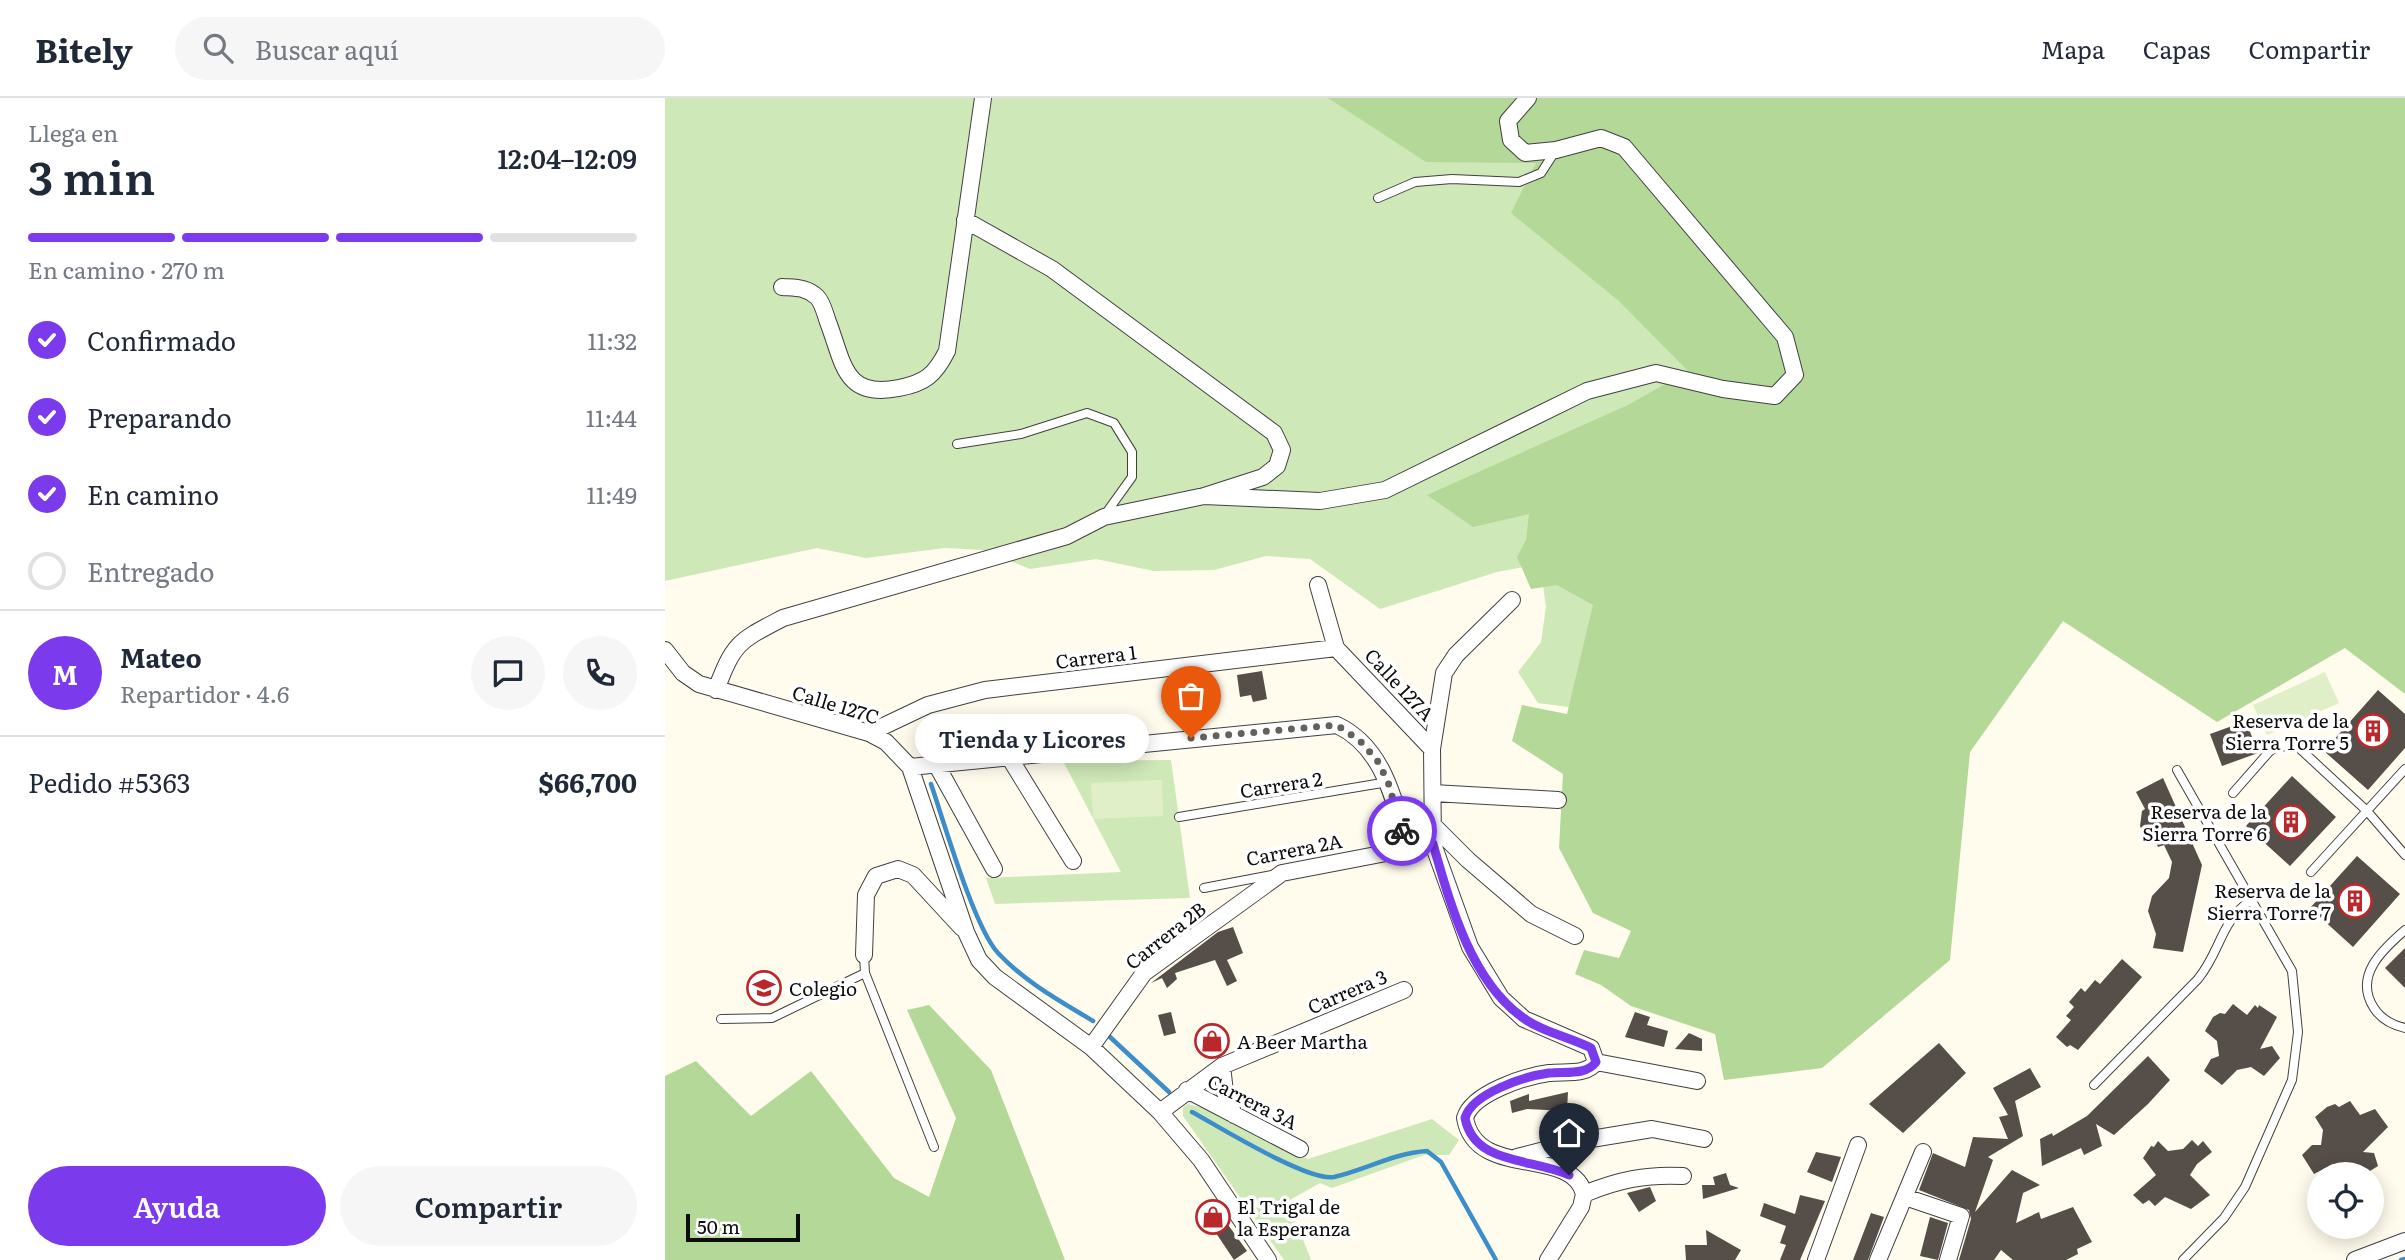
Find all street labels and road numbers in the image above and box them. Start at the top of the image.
street label: Carrera 1 [1054,637,1138,675]
street label: Calle 127A [1359,641,1441,727]
street label: Calle 127C [789,678,883,730]
street label: Carrera 2 [1238,764,1324,804]
street label: Carrera 2A [1244,826,1344,872]
street label: Carrera 2B [1119,894,1211,976]
street label: Carrera 3 [1303,962,1391,1020]
street label: Carrera 3A [1203,1066,1303,1136]

